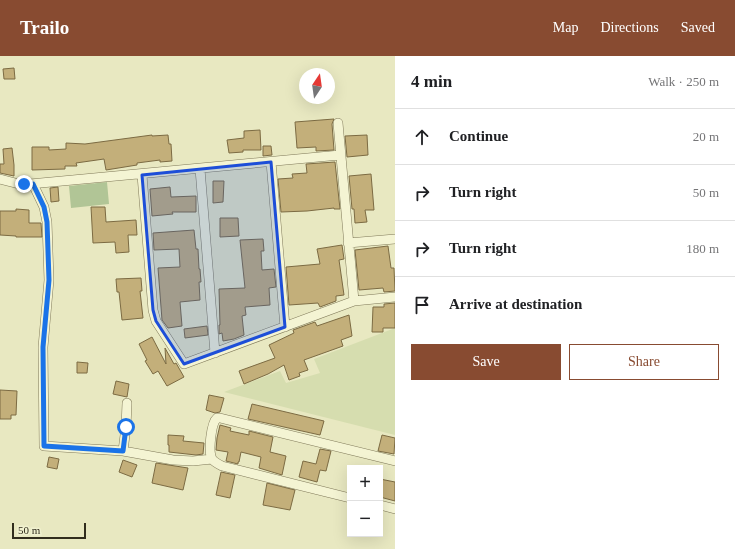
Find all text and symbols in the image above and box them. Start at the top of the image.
text: Trailo [20,17,69,38]
text: Map [553,20,578,35]
text: Directions [600,20,659,35]
text: Saved [681,20,715,35]
north arrow [299,68,335,104]
text: 4 min [411,72,452,91]
text: Walk · 250 m [648,74,719,89]
icon: ahead [411,126,433,148]
text: Continue [449,128,508,144]
text: 20 m [693,129,719,144]
route end [15,175,33,193]
icon: right [411,182,433,204]
text: Turn right [449,184,516,200]
text: 50 m [693,185,719,200]
icon: right [411,238,433,260]
text: Turn right [449,240,516,256]
text: 180 m [686,241,719,256]
icon: arrive [411,294,433,316]
text: Arrive at destination [449,296,582,312]
button: Save [411,344,561,380]
button: Share [569,344,719,380]
route start [117,418,135,436]
map controls [347,465,383,537]
button: + [347,465,383,501]
button: − [347,501,383,537]
scale bar [12,521,86,540]
text: 50 m [18,524,40,536]

